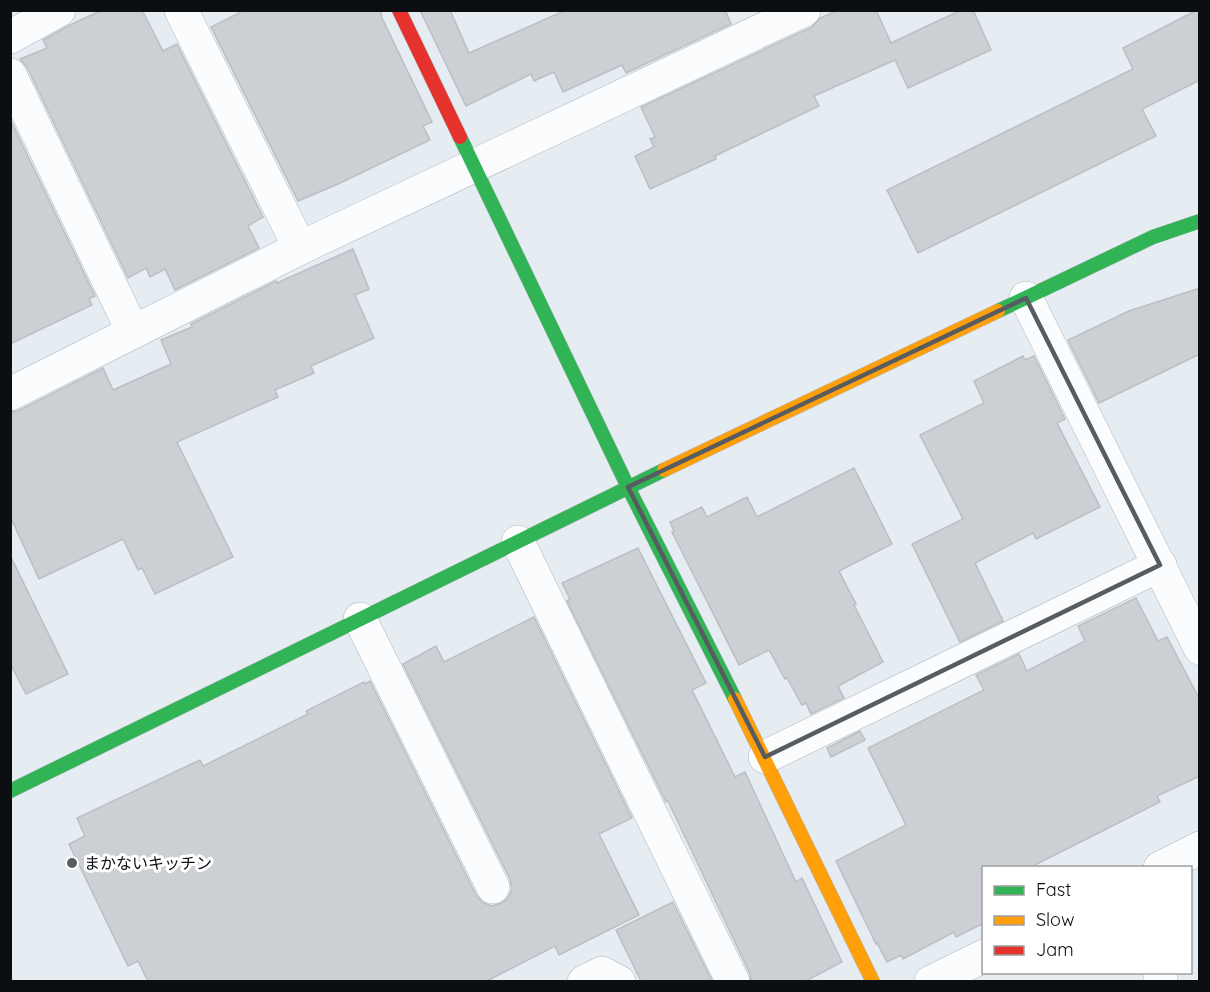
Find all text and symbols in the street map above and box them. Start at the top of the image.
place label: まかないキッチン [84,853,212,873]
marker: まかないキッチン [65,856,79,870]
legend [982,866,1192,974]
text: Fast [1036,878,1071,901]
text: Slow [1036,908,1074,931]
text: Jam [1036,938,1074,961]

